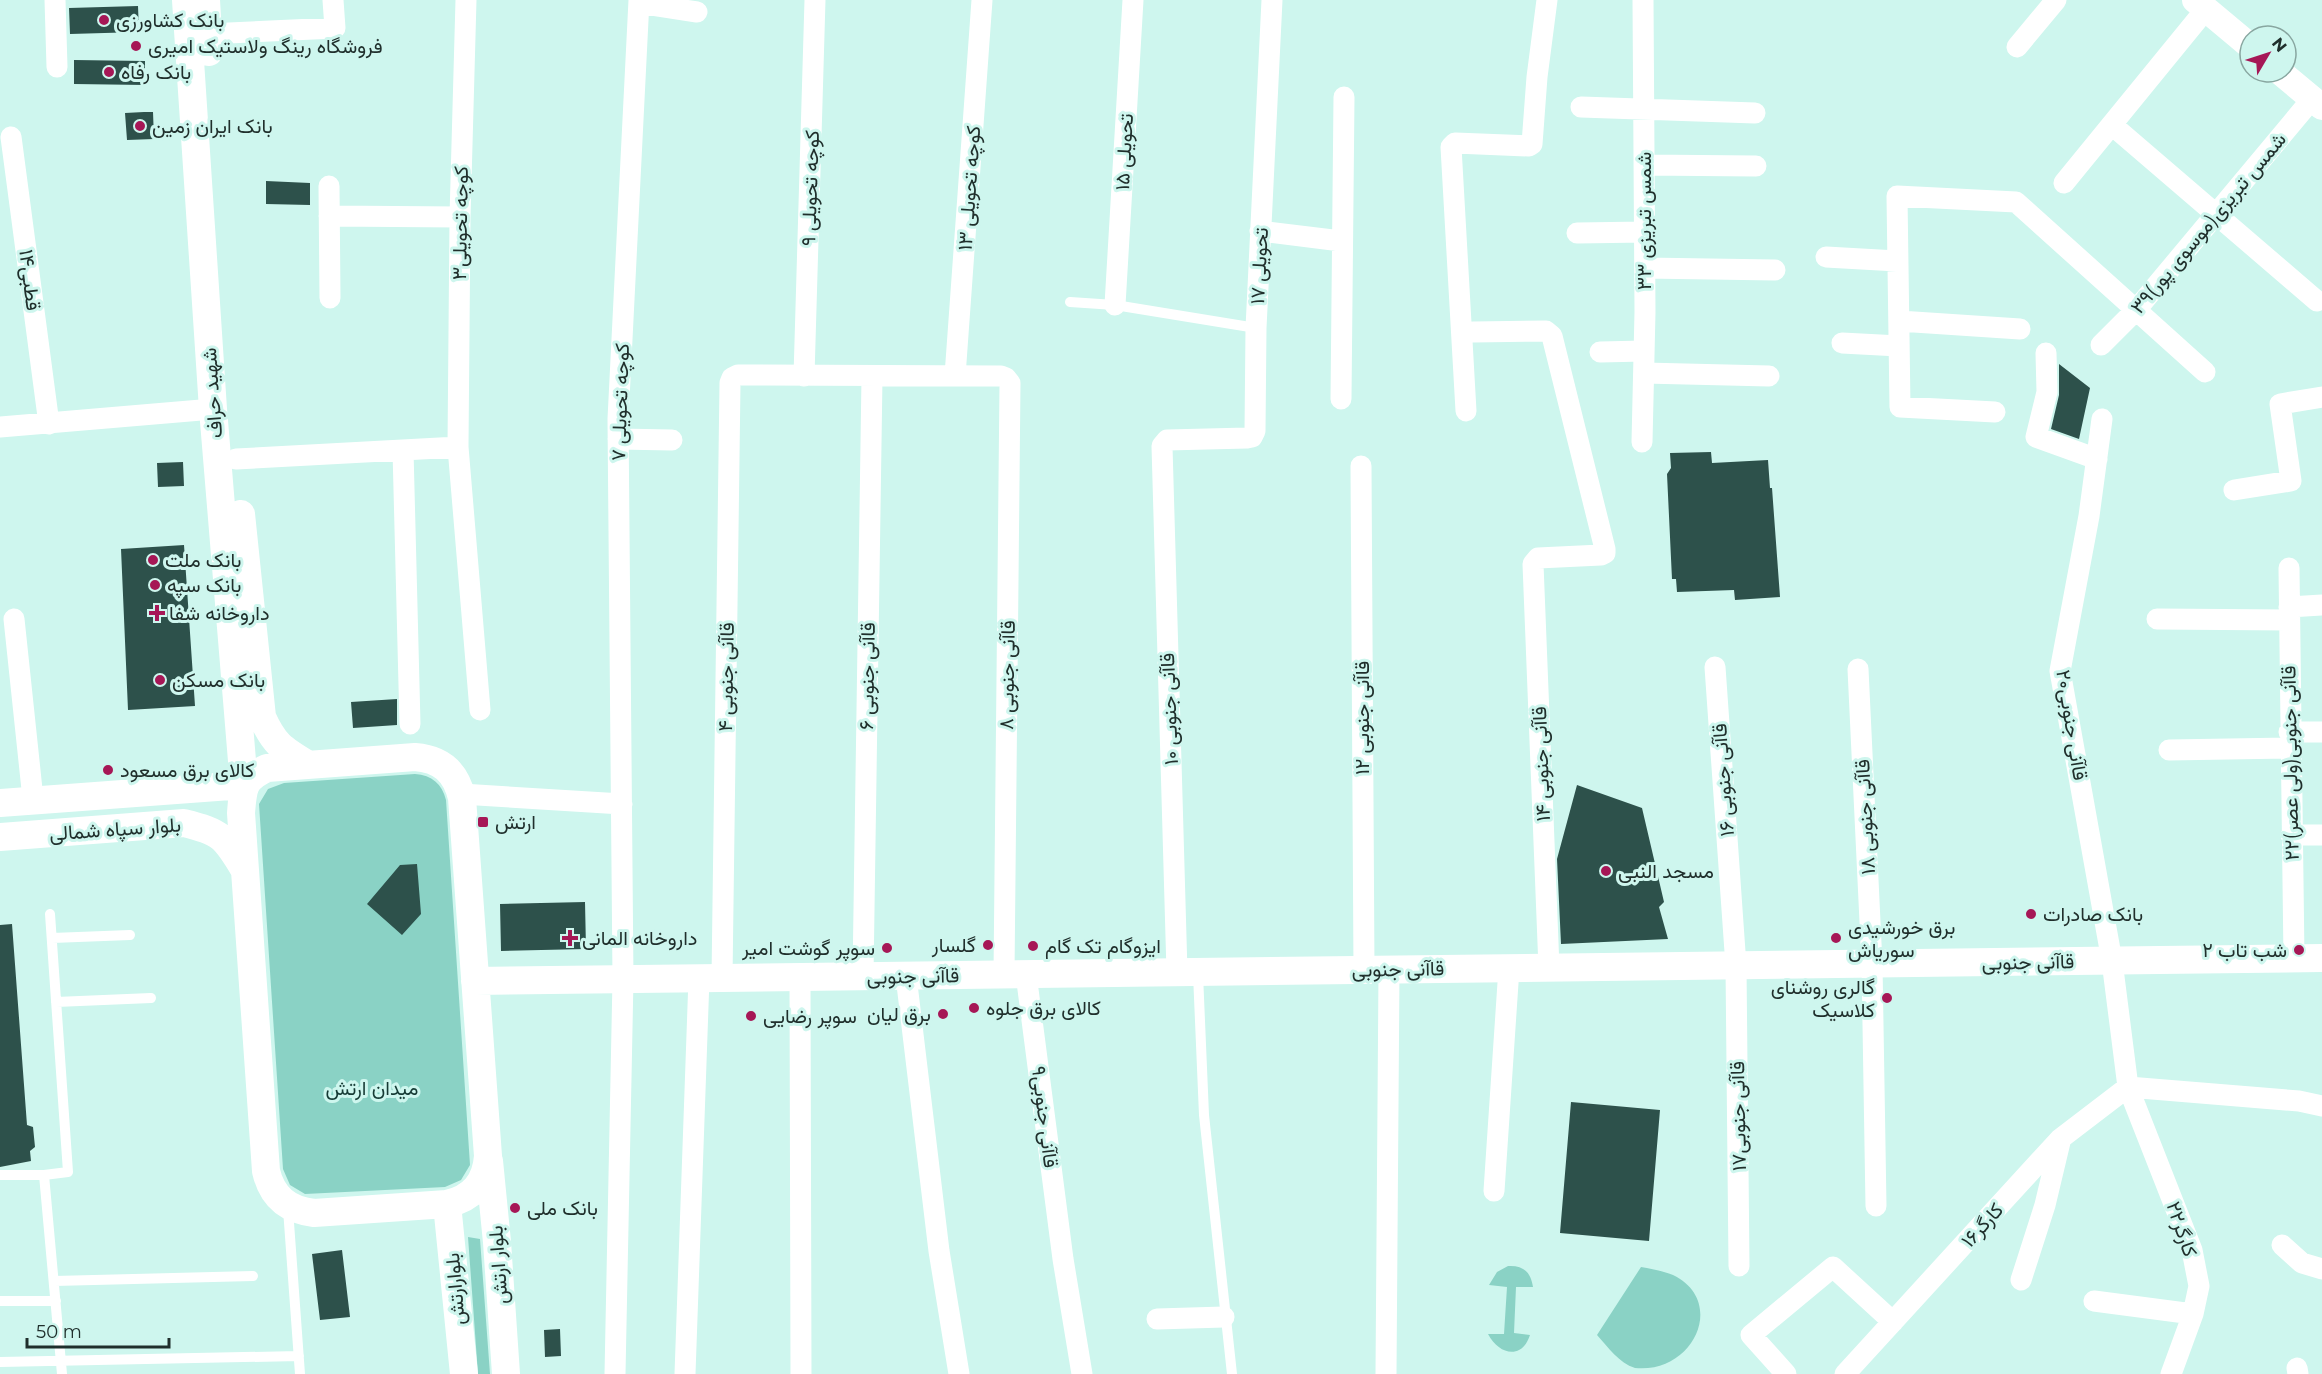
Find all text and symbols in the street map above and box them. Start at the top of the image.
place label: بانک کشاورزی [116,8,224,33]
marker: بانک کشاورزی [97,13,111,27]
north arrow [2238,24,2298,84]
place label: فروشگاه رینگ ولاستیک امیری [148,34,383,59]
text: N [2268,34,2291,56]
marker: فروشگاه رینگ ولاستیک امیری [129,39,143,53]
place label: بانک رفاه [121,60,191,85]
marker: بانک رفاه [102,65,116,79]
street label: تحویلی ۱۵ [1110,113,1139,191]
place label: بانک ایران زمین [152,114,273,139]
marker: بانک ایران زمین [133,119,147,133]
street label: کوچه تحویلی ۱۳ [953,125,987,251]
street label: شمس تبریزی(موسوی پور)۳۹ [2125,127,2292,320]
street label: کوچه تحویلی ۹ [796,130,826,246]
street label: شمس تبریزی ۳۳ [1632,152,1657,290]
street label: کوچه تحویلی۳ [447,166,475,280]
street label: تحویلی ۱۷ [1245,227,1274,305]
street label: قطبی۱۴ [14,248,46,312]
street label: کوچه تحویلی ۷ [606,342,636,461]
street label: شهید حراف [197,347,228,439]
place label: بانک ملت [165,548,242,572]
marker: بانک ملت [146,553,160,567]
place label: بانک سپه [167,573,241,599]
marker: بانک سپه [148,578,162,592]
place label: داروخانه شفا [169,601,270,626]
marker: داروخانه شفا [150,606,164,620]
street label: قاآنی جنوبی ۸ [994,620,1021,730]
street label: قاآنی جنوبی ۴ [713,622,740,732]
street label: قاآنی جنوبی ۶ [854,622,881,730]
street label: قاآنی جنوبی ۱۰ [1155,652,1184,765]
street label: قاآنی جنوبی ۱۲ [1350,661,1375,775]
street label: ۲۲قاآنی جنوبی(ولی عصر) [2276,665,2305,861]
place label: بانک مسکن [172,668,265,692]
street label: ۲۰قاآنی جنوبی [2050,668,2093,782]
marker: بانک مسکن [153,673,167,687]
street label: قاآنی جنوبی ۱۴ [1527,706,1556,822]
street label: قاآنی جنوبی ۱۶ [1707,722,1740,837]
place label: کالای برق مسعود [120,758,255,783]
street label: قاآنی جنوبی ۱۸ [1850,759,1881,875]
marker: کالای برق مسعود [101,763,115,777]
place label: ارتش [495,810,536,835]
street label: بلوار سپاه شمالی [48,812,182,848]
marker: ارتش [476,815,490,829]
place label: مسجد النبی [1618,859,1714,883]
marker: مسجد النبی [1599,864,1613,878]
place label: بانک صادرات [2043,902,2143,927]
marker: بانک صادرات [2024,907,2038,921]
place label: برق خورشیدی سوریاش [1848,915,1955,963]
place label: داروخانه المانی [582,926,697,951]
marker: داروخانه المانی [563,931,577,945]
marker: برق خورشیدی سوریاش [1829,931,1843,945]
place label: گلسار [931,933,976,958]
place label: ایزوگام تک گام [1045,934,1161,959]
place label: سوپر گوشت امیر [741,936,875,962]
marker: گلسار [981,938,995,952]
place label: شب تاب ۲ [2202,938,2287,962]
marker: ایزوگام تک گام [1026,939,1040,953]
marker: سوپر گوشت امیر [880,941,894,955]
marker: شب تاب ۲ [2292,943,2306,957]
street label: قاآنی جنوبی [1981,949,2075,976]
street label: قاآنی جنوبی [1351,956,1445,983]
street label: قاآنی جنوبی [866,963,960,990]
place label: گالری روشنای کلاسیک [1771,975,1875,1022]
marker: گالری روشنای کلاسیک [1880,991,1894,1005]
place label: کالای برق جلوه [986,996,1101,1021]
marker: کالای برق جلوه [967,1001,981,1015]
place label: برق لیان [867,1002,931,1027]
place label: سوپر رضایی [763,1004,857,1030]
marker: برق لیان [936,1007,950,1021]
marker: سوپر رضایی [744,1009,758,1023]
street label: قاآنی جنوبی۱۷ [1725,1061,1752,1171]
street label: قاآنی جنوبی۹ [1026,1065,1063,1169]
park label: میدان ارتش [326,1076,418,1101]
place label: بانک ملی [527,1196,598,1220]
street label: کارگر۱۶ [1956,1198,2009,1253]
street label: ۲۲کارگر [2160,1198,2203,1260]
marker: بانک ملی [508,1201,522,1215]
street label: بلوار ارتش [483,1225,514,1305]
street label: بلوارارتش [440,1252,471,1326]
scale bar [27,1311,170,1349]
text: 50 m [36,1321,82,1343]

